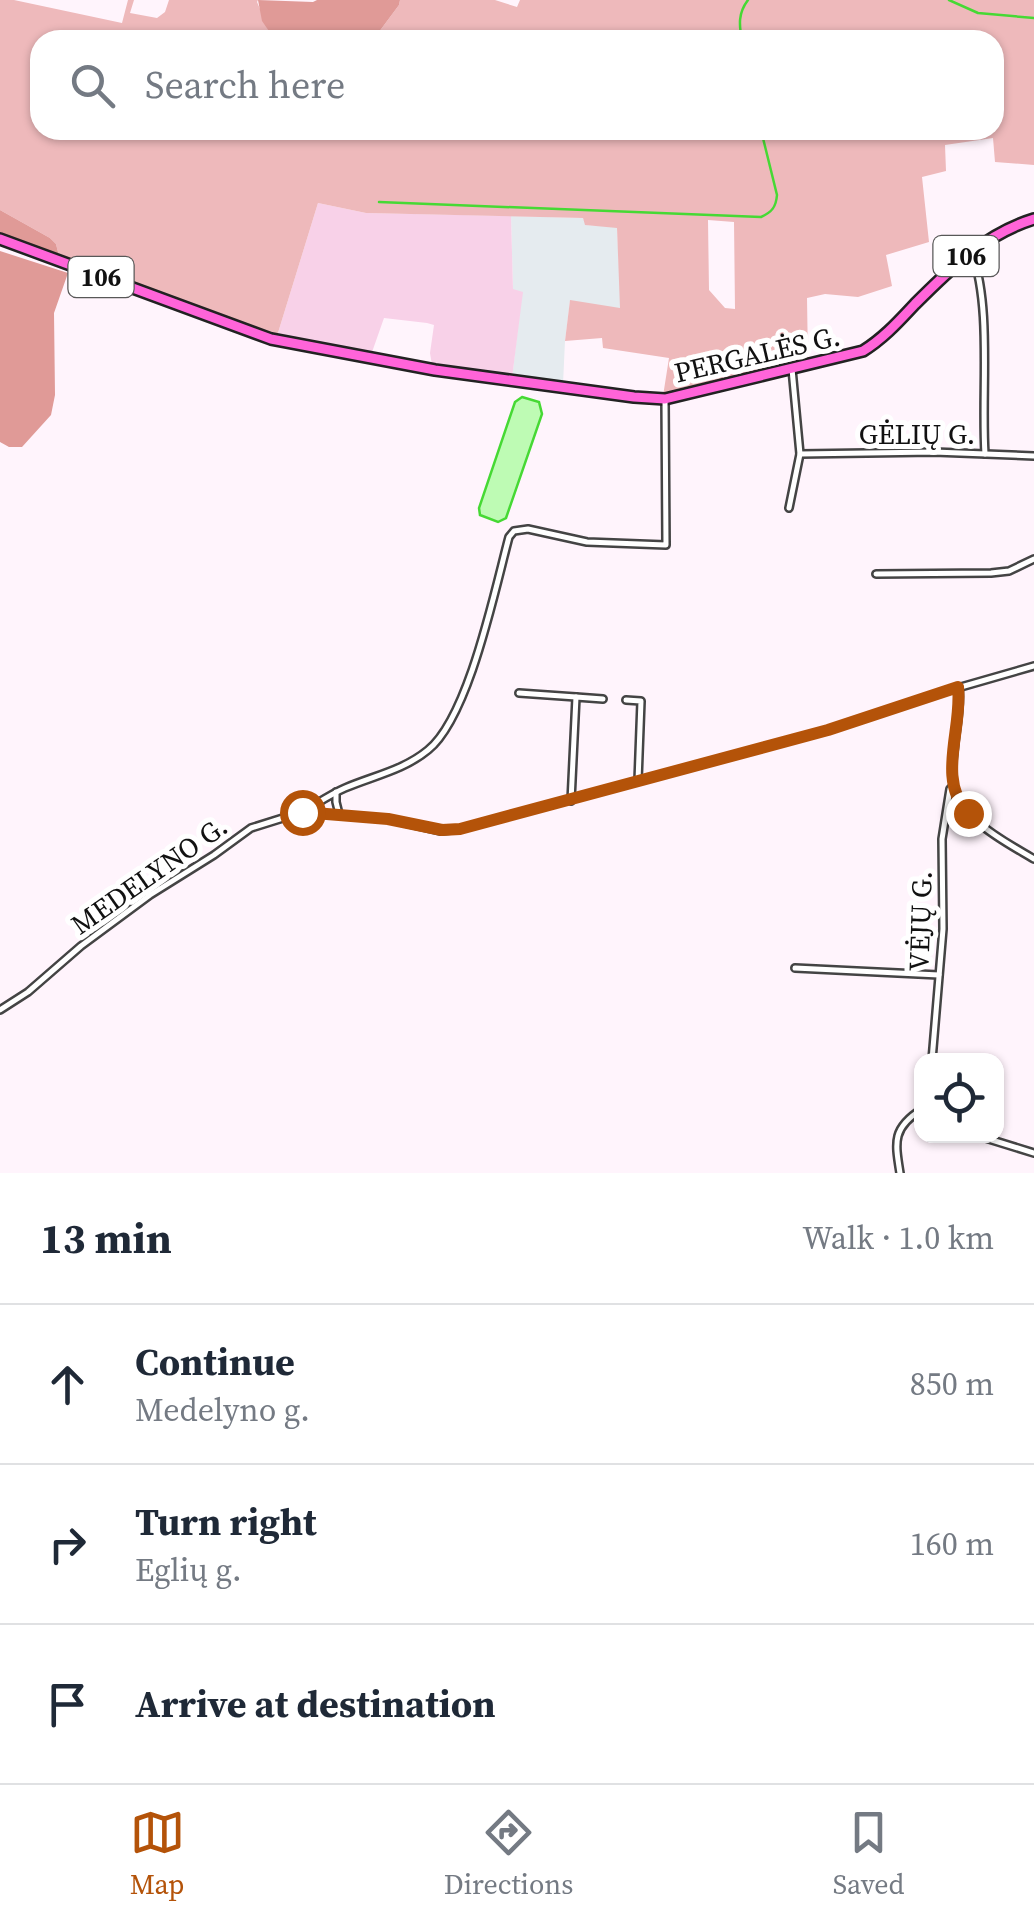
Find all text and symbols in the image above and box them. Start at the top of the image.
search box [30,30,1004,140]
icon: search [65,58,120,113]
text: Search here [145,59,345,111]
road number: 106 [934,236,998,276]
road number: 106 [68,257,134,297]
street label: PERGALĖS G. [670,316,844,392]
street label: GĖLIŲ G. [859,415,975,453]
route start [280,790,326,836]
route end [946,791,992,837]
street label: MEDELYNO G. [63,807,235,943]
street label: VĖJŲ G. [899,870,941,972]
map controls [914,1053,1004,1143]
button: locate [914,1053,1004,1143]
text: 13 min [40,1209,172,1267]
text: Walk · 1.0 km [802,1216,994,1260]
text: Continue [135,1336,295,1388]
icon: ahead [40,1357,95,1412]
text: 850 m [910,1362,994,1406]
text: Medelyno g. [135,1388,310,1432]
text: Turn right [135,1496,317,1548]
icon: right [40,1517,95,1572]
text: 160 m [910,1522,994,1566]
text: Eglių g. [135,1548,242,1592]
icon: arrive [40,1677,95,1732]
text: Arrive at destination [135,1678,496,1730]
tab: Map [130,1805,185,1903]
tab: Directions [444,1805,573,1903]
tab: Saved [833,1805,904,1903]

